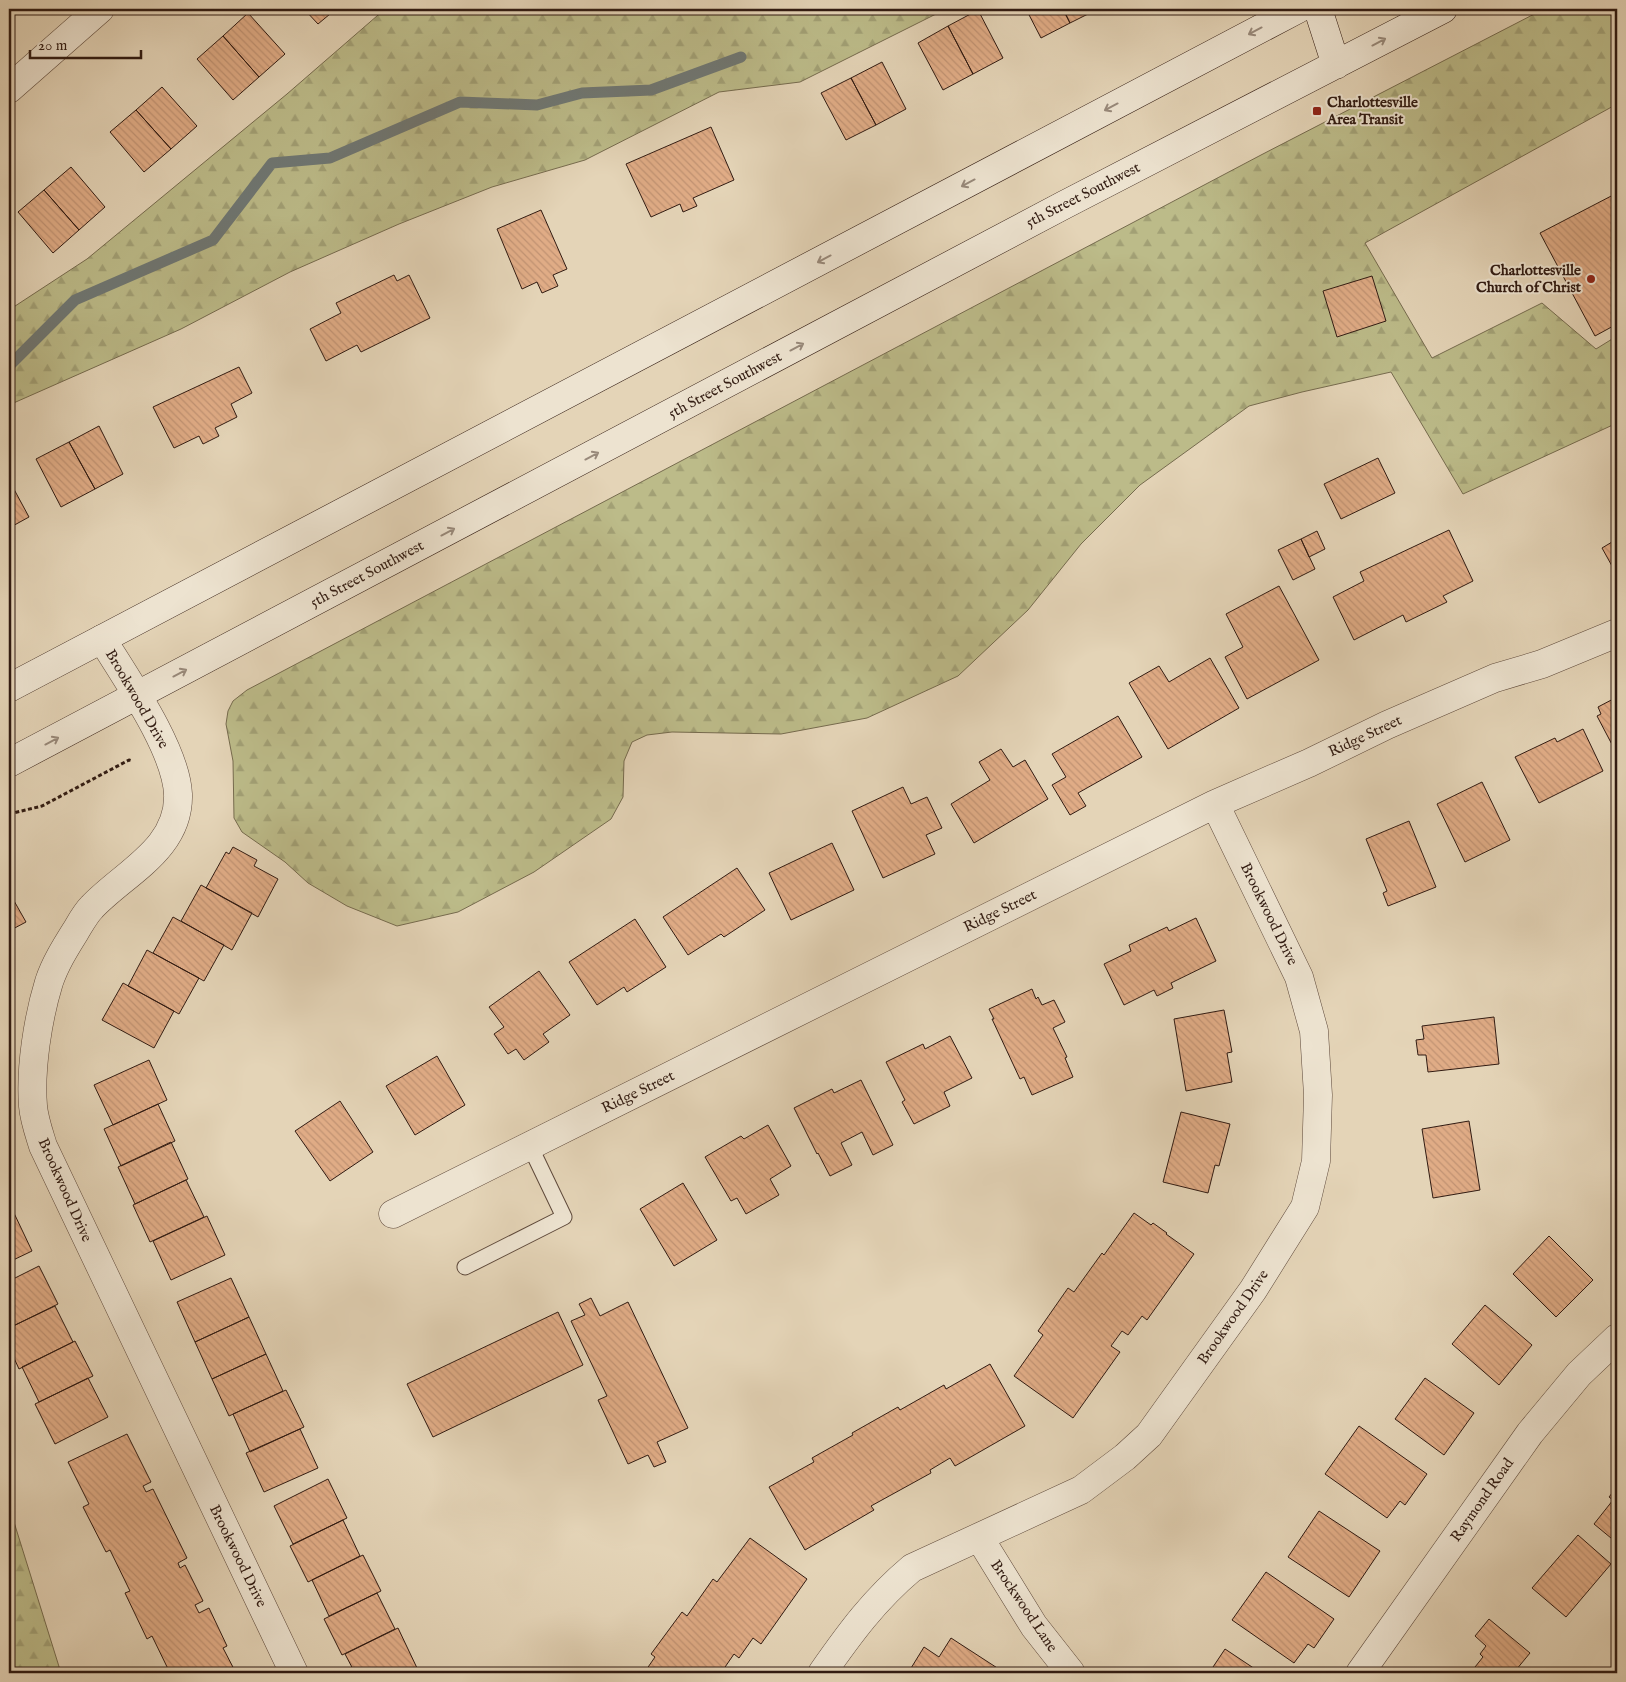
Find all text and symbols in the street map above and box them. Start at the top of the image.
one-way arrow [1248,27,1263,37]
scale bar [30,28,141,60]
text: 20 m [38,36,68,55]
one-way arrow [1371,37,1386,46]
place label: Charlottesville Area Transit [1326,93,1418,129]
one-way arrow [1104,102,1119,112]
marker: Charlottesville Area Transit [1311,105,1323,117]
street label: 5th Street Southwest [1023,158,1143,232]
one-way arrow [960,178,975,188]
one-way arrow [817,255,832,264]
place label: Charlottesville Church of Christ [1476,261,1582,297]
marker: Charlottesville Church of Christ [1585,273,1597,285]
one-way arrow [789,341,804,351]
street label: 5th Street Southwest [665,347,785,423]
one-way arrow [584,451,599,461]
one-way arrow [440,527,455,536]
street label: 5th Street Southwest [307,536,427,612]
street label: Brookwood Drive [101,646,173,752]
one-way arrow [173,668,188,678]
street label: Ridge Street [1325,711,1405,761]
one-way arrow [44,736,59,745]
street label: Brookwood Drive [1236,860,1302,968]
street label: Ridge Street [960,885,1040,937]
street label: Ridge Street [598,1066,678,1118]
street label: Brookwood Drive [34,1135,96,1245]
street label: Brookwood Drive [1193,1266,1273,1368]
street label: Raymond Road [1446,1454,1518,1546]
street label: Brookwood Drive [205,1502,271,1610]
street label: Brockwood Lane [986,1556,1062,1656]

